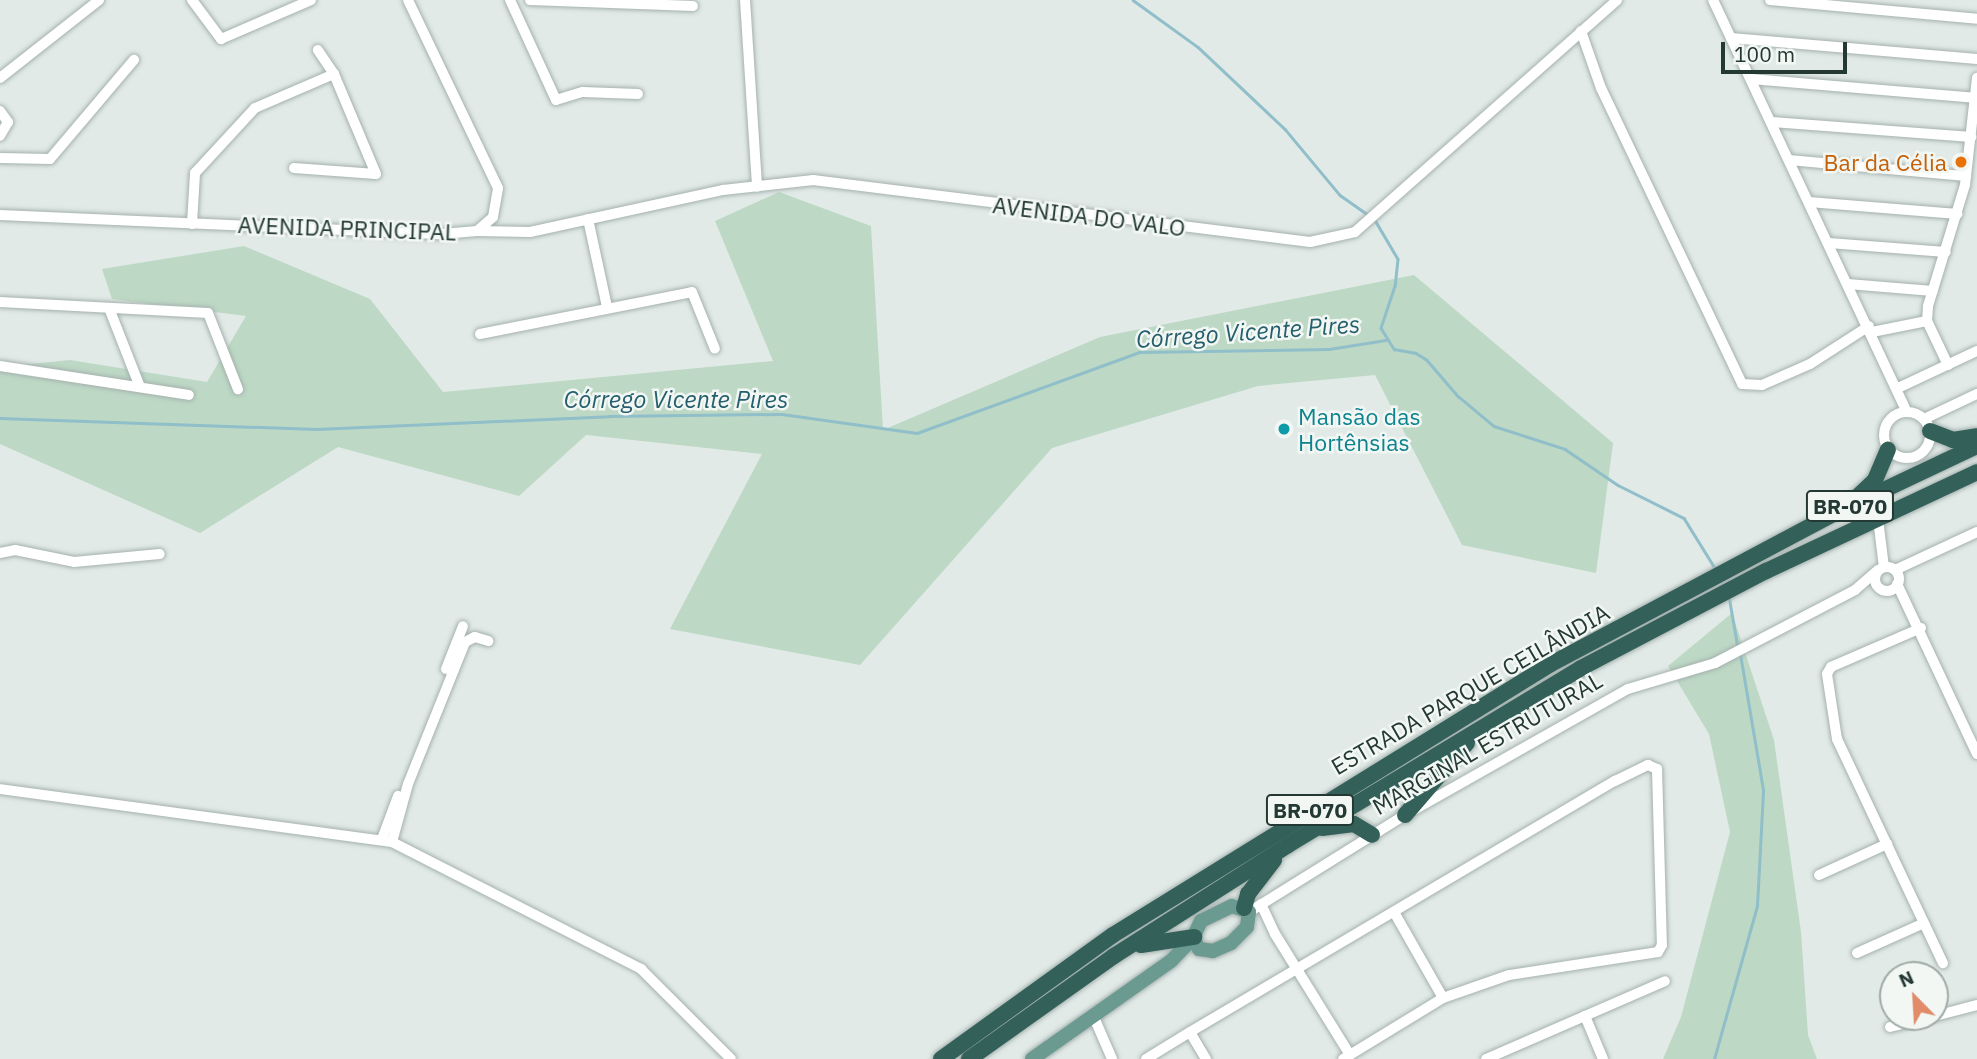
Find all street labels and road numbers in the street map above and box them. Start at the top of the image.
street label: AVENIDA DO VALO [991,190,1187,242]
street label: AVENIDA PRINCIPAL [237,210,457,246]
road number: BR-070 [1804,489,1896,524]
street label: ESTRADA PARQUE CEILÂNDIA [1326,598,1614,780]
street label: MARGINAL ESTRUTURAL [1367,666,1607,820]
road number: BR-070 [1264,792,1356,828]

